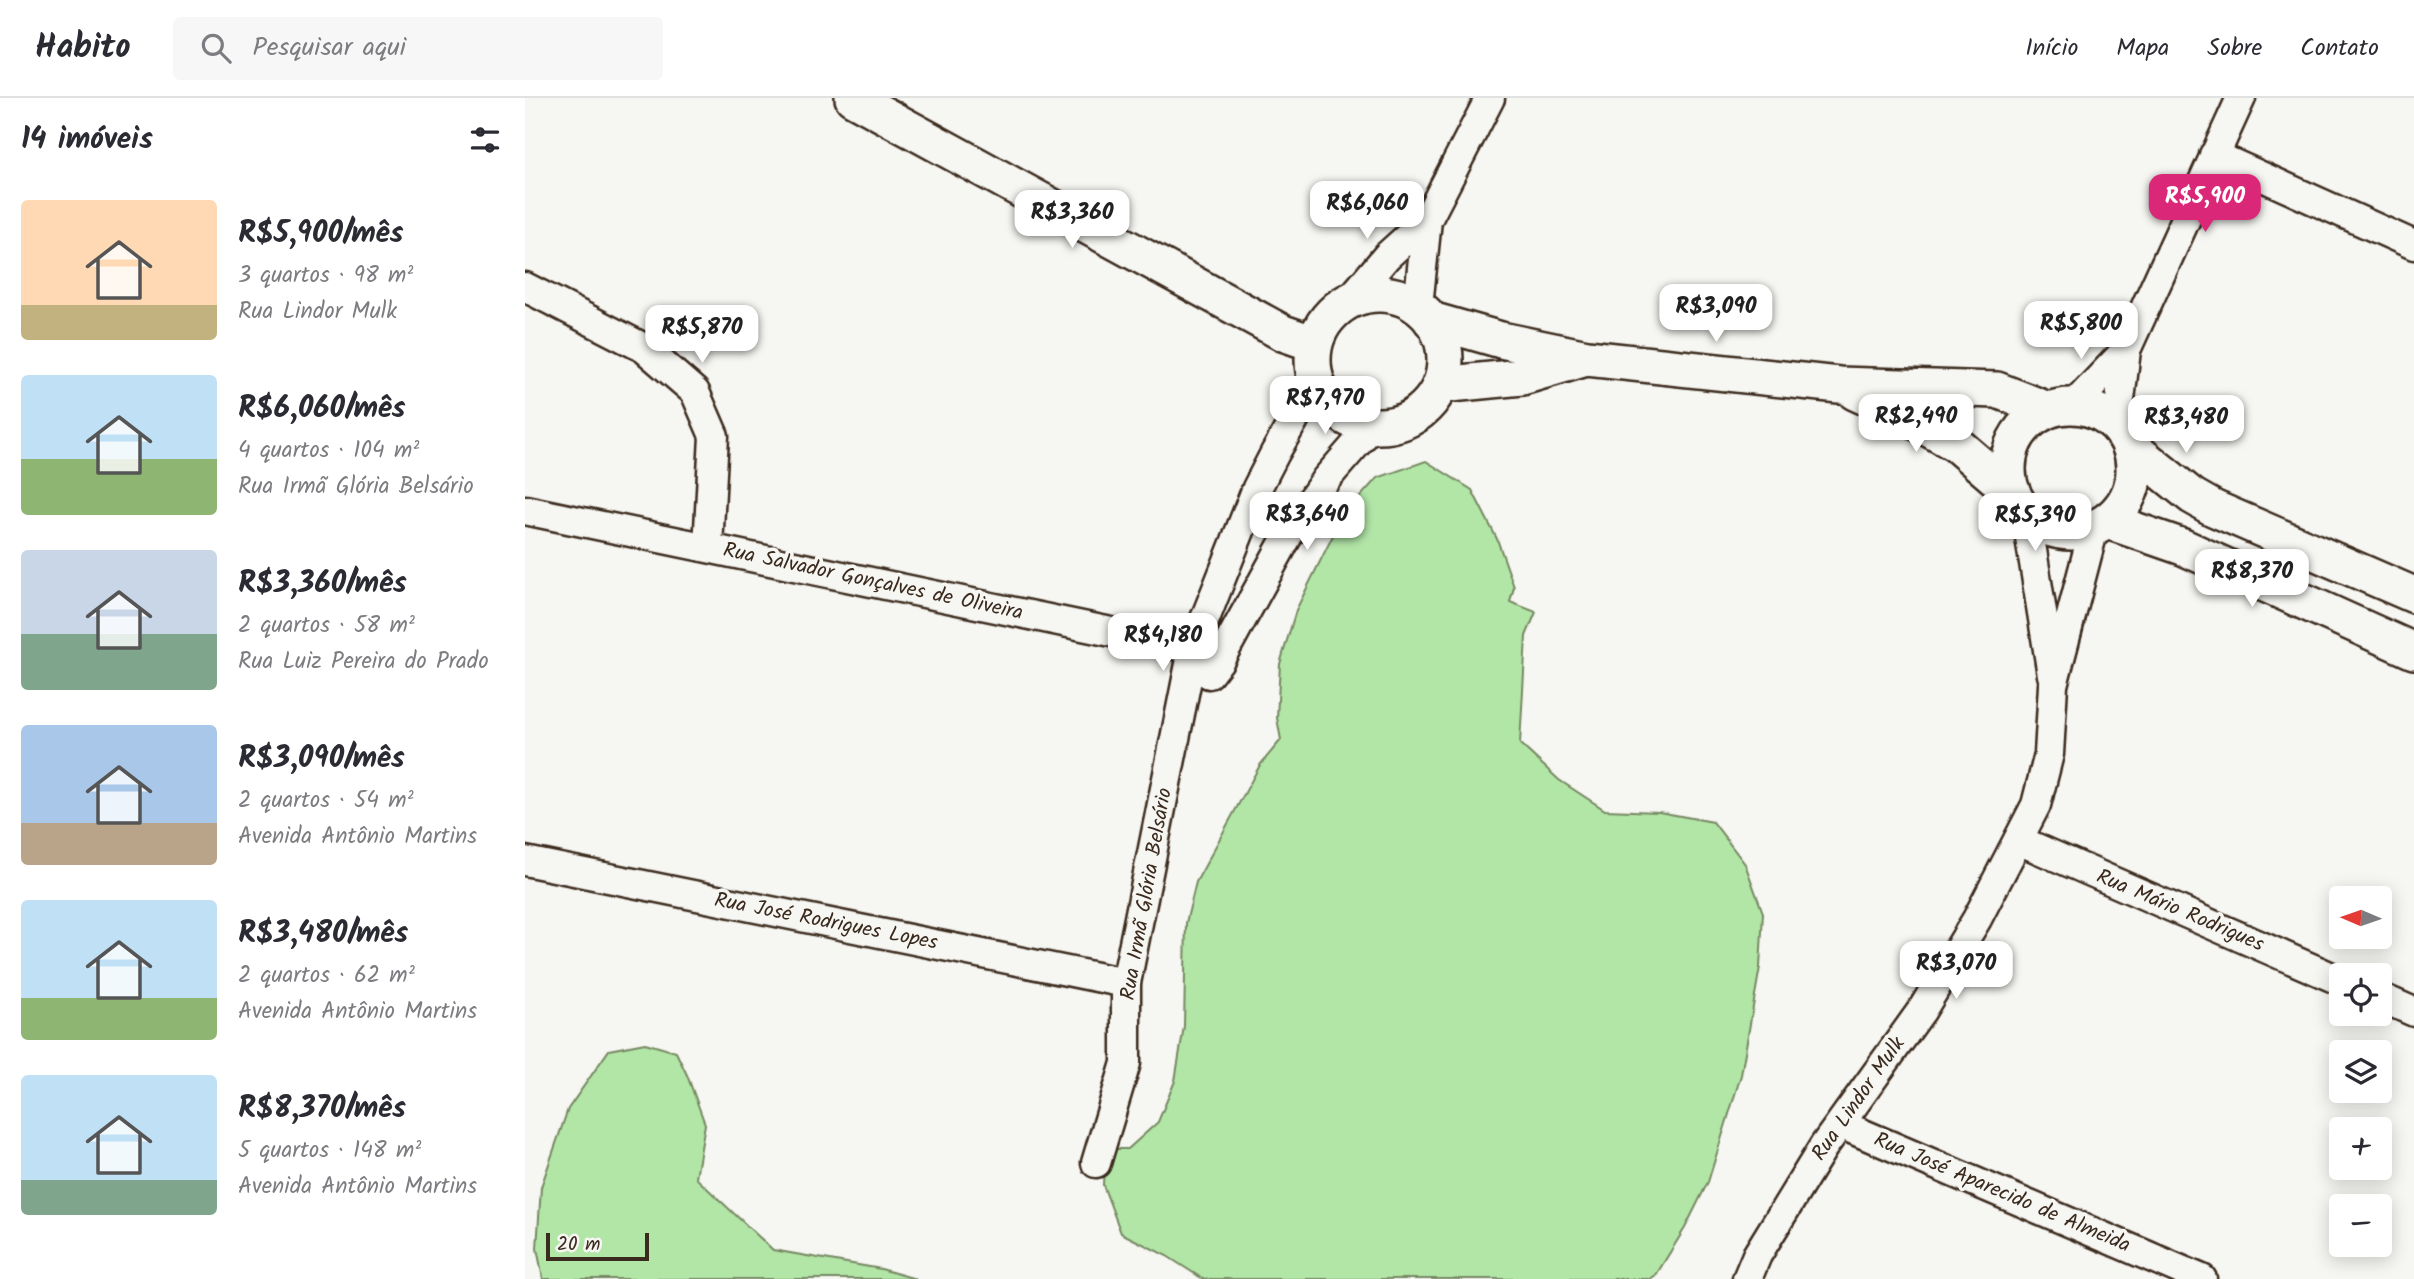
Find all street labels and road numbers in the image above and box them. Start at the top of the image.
street label: Rua Salvador Gonçalves de Oliveira [720,534,1026,630]
street label: Rua Irmã Glória Belsário [1112,785,1182,1003]
street label: Rua Mário Rodrigues [2091,861,2269,961]
street label: Rua José Rodrigues Lopes [711,884,941,960]
street label: Rua Lindor Mulk [1804,1030,1914,1168]
street label: Rua José Aparecido de Almeida [1868,1124,2136,1262]

